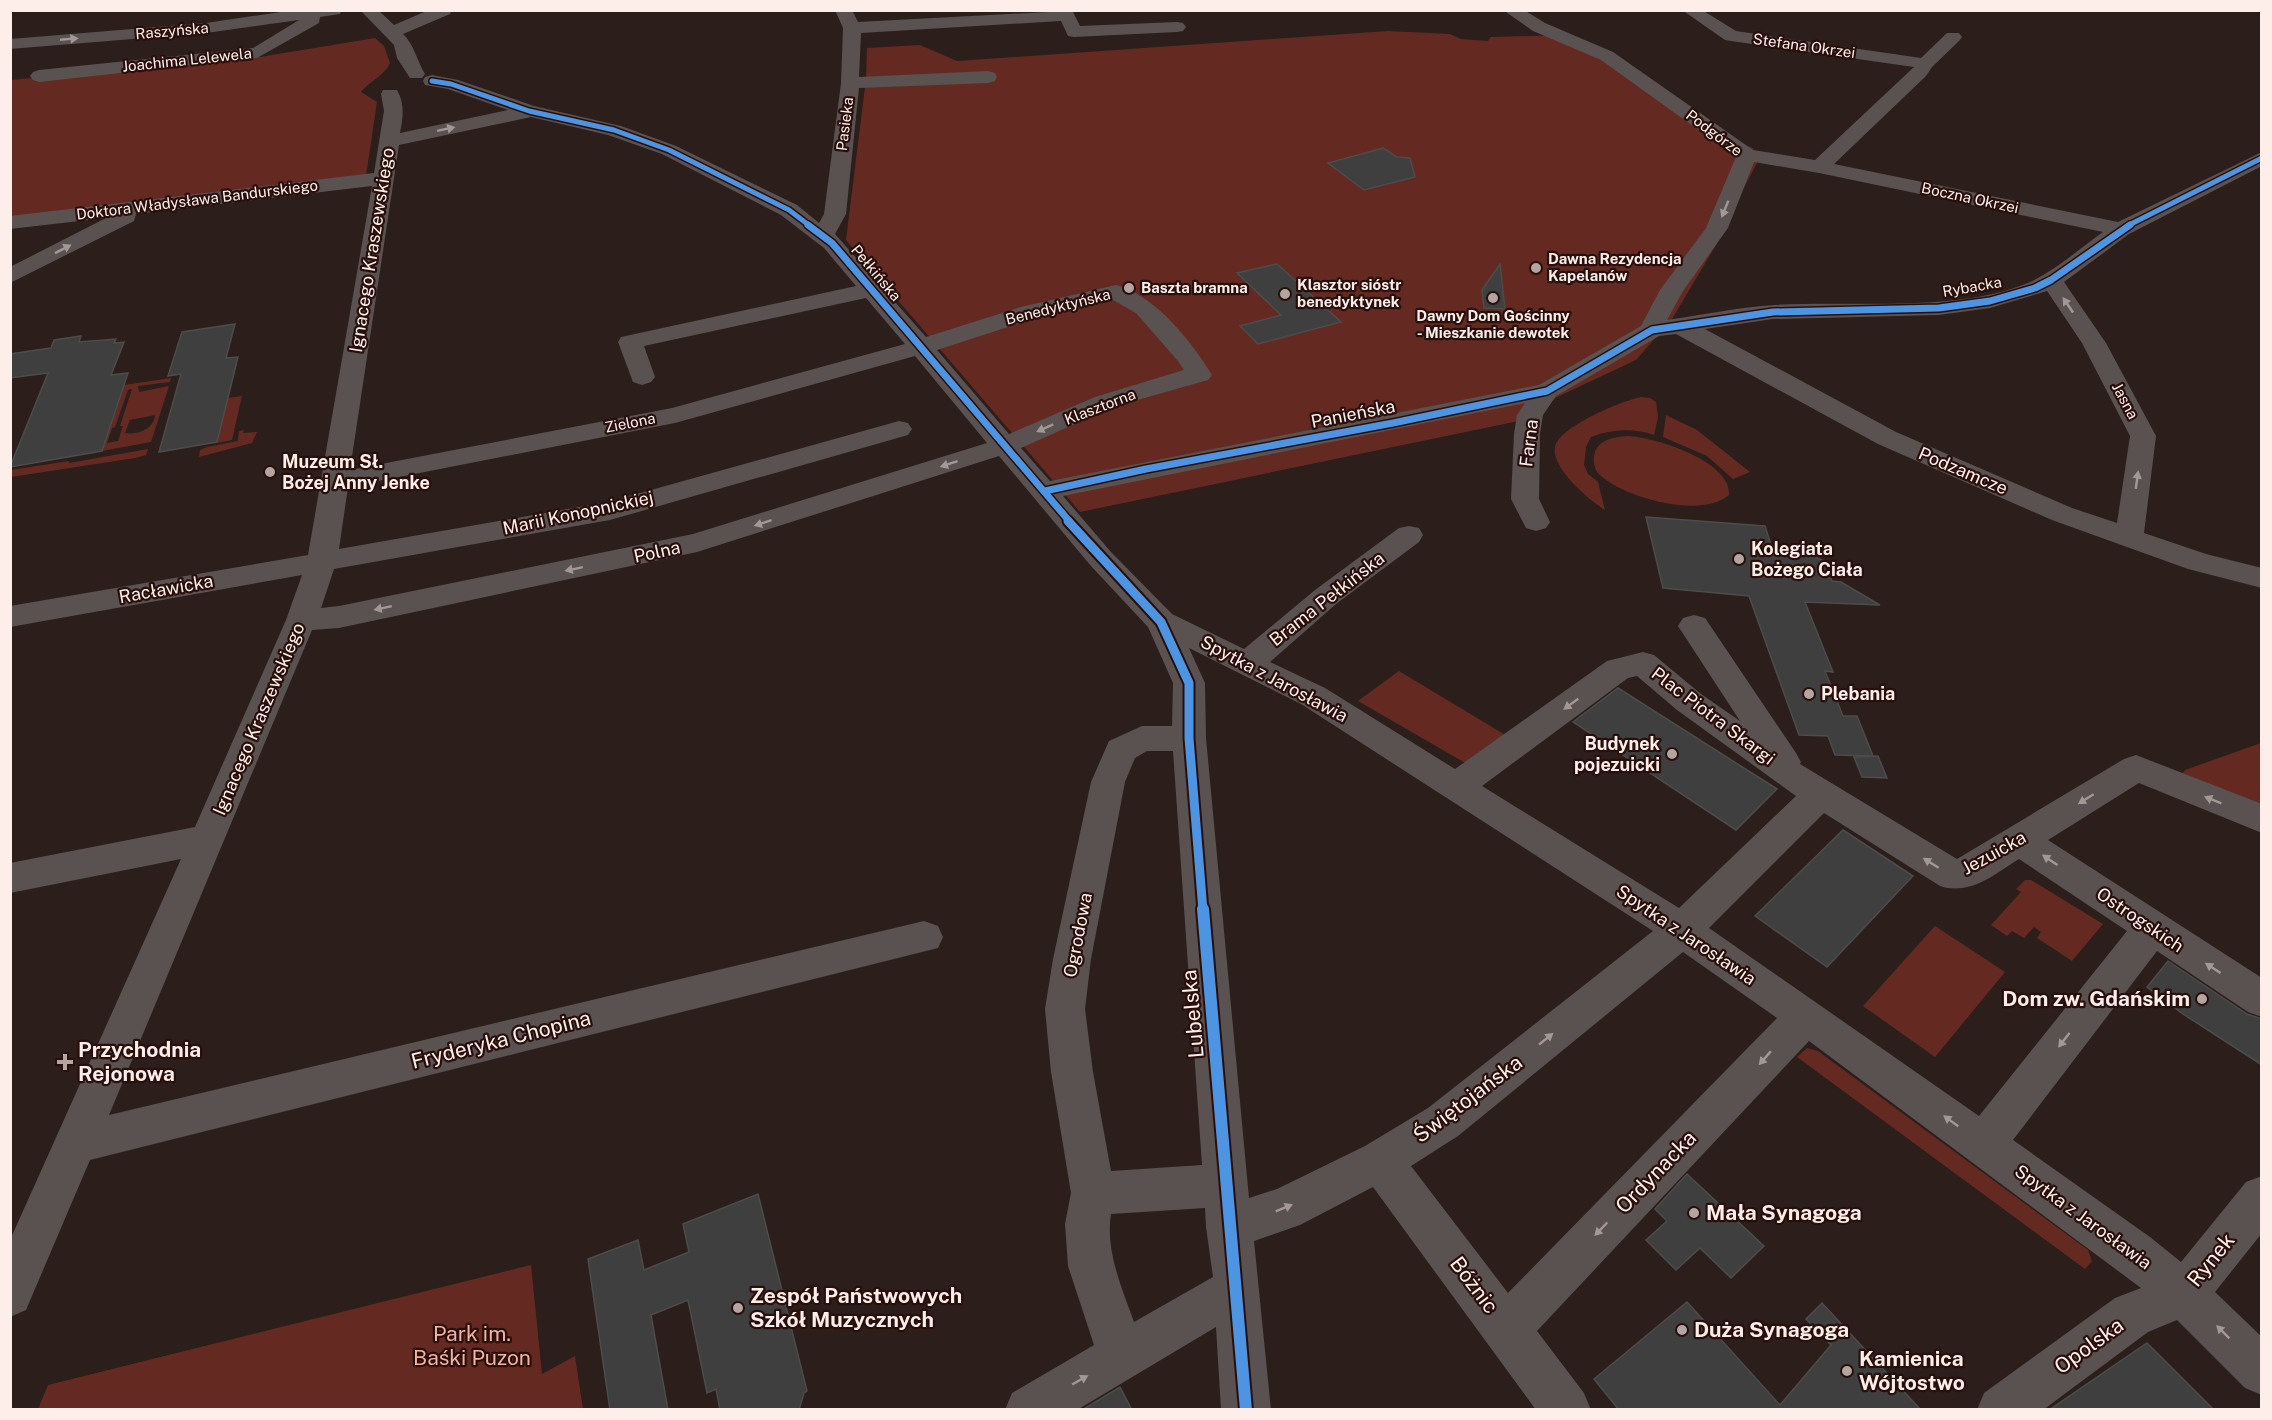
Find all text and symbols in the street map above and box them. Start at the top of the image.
street label: Raszyńska [135,19,209,42]
street label: Stefana Okrzei [1752,30,1856,61]
one-way arrow [59,34,78,44]
street label: Joachima Lelewela [121,44,253,75]
street label: Pasieka [833,96,856,152]
street label: Podgórze [1683,106,1746,159]
one-way arrow [437,124,456,133]
street label: Ignacego Kraszewskiego [345,146,398,354]
street label: Doktora Władysława Bandurskiego [75,176,319,223]
street label: Boczna Okrzei [1920,179,2020,216]
one-way arrow [1720,200,1729,218]
street label: Pełkińska [848,241,905,304]
one-way arrow [54,244,71,254]
place label: Dawna Rezydencja Kapelanów [1548,250,1682,284]
marker: Dawna Rezydencja Kapelanów [1529,261,1543,275]
street label: Rybacka [1941,273,2003,300]
place label: Klasztor sióstr benedyktynek [1297,276,1401,310]
place label: Baszta bramna [1141,279,1248,296]
marker: Baszta bramna [1122,281,1136,295]
street label: Benedyktyńska [1004,285,1112,328]
marker: Klasztor sióstr benedyktynek [1278,287,1292,301]
marker: Dawny Dom Gościnny - Mieszkanie dewotek [1486,291,1500,305]
one-way arrow [2062,298,2074,314]
place label: Dawny Dom Gościnny - Mieszkanie dewotek [1416,307,1570,341]
street label: Jasna [2109,380,2142,422]
street label: Klasztorna [1062,385,1138,428]
street label: Panieńska [1309,395,1397,432]
street label: Zielona [603,409,657,436]
street label: Farna [1515,418,1542,468]
one-way arrow [1036,424,1054,434]
street label: Podzamcze [1915,442,2011,499]
place label: Muzeum Sł. Bożej Anny Jenke [282,451,430,493]
one-way arrow [940,460,958,469]
marker: Muzeum Sł. Bożej Anny Jenke [263,465,277,479]
one-way arrow [2132,470,2142,489]
street label: Marii Konopnickiej [501,486,655,539]
one-way arrow [754,519,772,528]
street label: Polna [632,536,682,567]
place label: Kolegiata Bożego Ciała [1751,538,1863,580]
street label: Brama Pełkińska [1265,547,1388,650]
marker: Kolegiata Bożego Ciała [1732,552,1746,566]
one-way arrow [564,565,583,574]
street label: Racławicka [117,570,215,607]
one-way arrow [373,604,392,613]
street label: Ignacego Kraszewskiego [208,619,309,818]
street label: Spytka z Jarosławia [1197,631,1351,726]
street label: Plac Piotra Skargi [1648,662,1779,769]
place label: Plebania [1821,683,1895,704]
marker: Plebania [1802,687,1816,701]
one-way arrow [1563,697,1578,709]
place label: Budynek pojezuicki [1574,733,1661,775]
marker: Budynek pojezuicki [1665,747,1679,761]
one-way arrow [2078,793,2094,804]
one-way arrow [2204,794,2222,804]
street label: Jezuicka [1958,826,2030,879]
one-way arrow [2042,855,2058,866]
one-way arrow [1923,857,1939,868]
street label: Spytka z Jarosławia [1613,880,1760,989]
street label: Ostrogskich [2093,883,2188,956]
street label: Ogrodowa [1059,891,1096,979]
one-way arrow [2205,962,2221,974]
street label: Lubelska [1176,969,1209,1059]
place label: Dom zw. Gdańskim [2002,986,2190,1011]
marker: Dom zw. Gdańskim [2195,992,2209,1006]
street label: Fryderyka Chopina [408,1005,593,1074]
one-way arrow [2058,1032,2070,1048]
one-way arrow [1538,1033,1554,1046]
place label: Przychodnia Rejonowa [78,1037,201,1086]
street label: Świętojańska [1408,1050,1527,1148]
one-way arrow [1759,1050,1772,1065]
marker: Przychodnia Rejonowa [56,1053,74,1071]
one-way arrow [1944,1115,1960,1127]
street label: Ordynacka [1610,1125,1701,1218]
street label: Spytka z Jarosławia [2011,1160,2156,1273]
place label: Mała Synagoga [1706,1200,1862,1225]
one-way arrow [1275,1203,1293,1213]
marker: Mała Synagoga [1687,1206,1701,1220]
one-way arrow [1595,1222,1609,1236]
street label: Rynek [2182,1228,2240,1291]
street label: Bóżnic [1445,1251,1504,1318]
place label: Zespół Państwowych Szkół Muzycznych [750,1283,962,1332]
marker: Zespół Państwowych Szkół Muzycznych [731,1301,745,1315]
street label: Opolska [2049,1312,2128,1379]
place label: Duża Synagoga [1694,1317,1849,1342]
park label: Park im. Baśki Puzon [413,1321,531,1370]
marker: Duża Synagoga [1675,1323,1689,1337]
one-way arrow [2216,1326,2230,1340]
place label: Kamienica Wójtostwo [1859,1346,1965,1395]
marker: Kamienica Wójtostwo [1840,1364,1854,1378]
one-way arrow [1072,1375,1089,1385]

